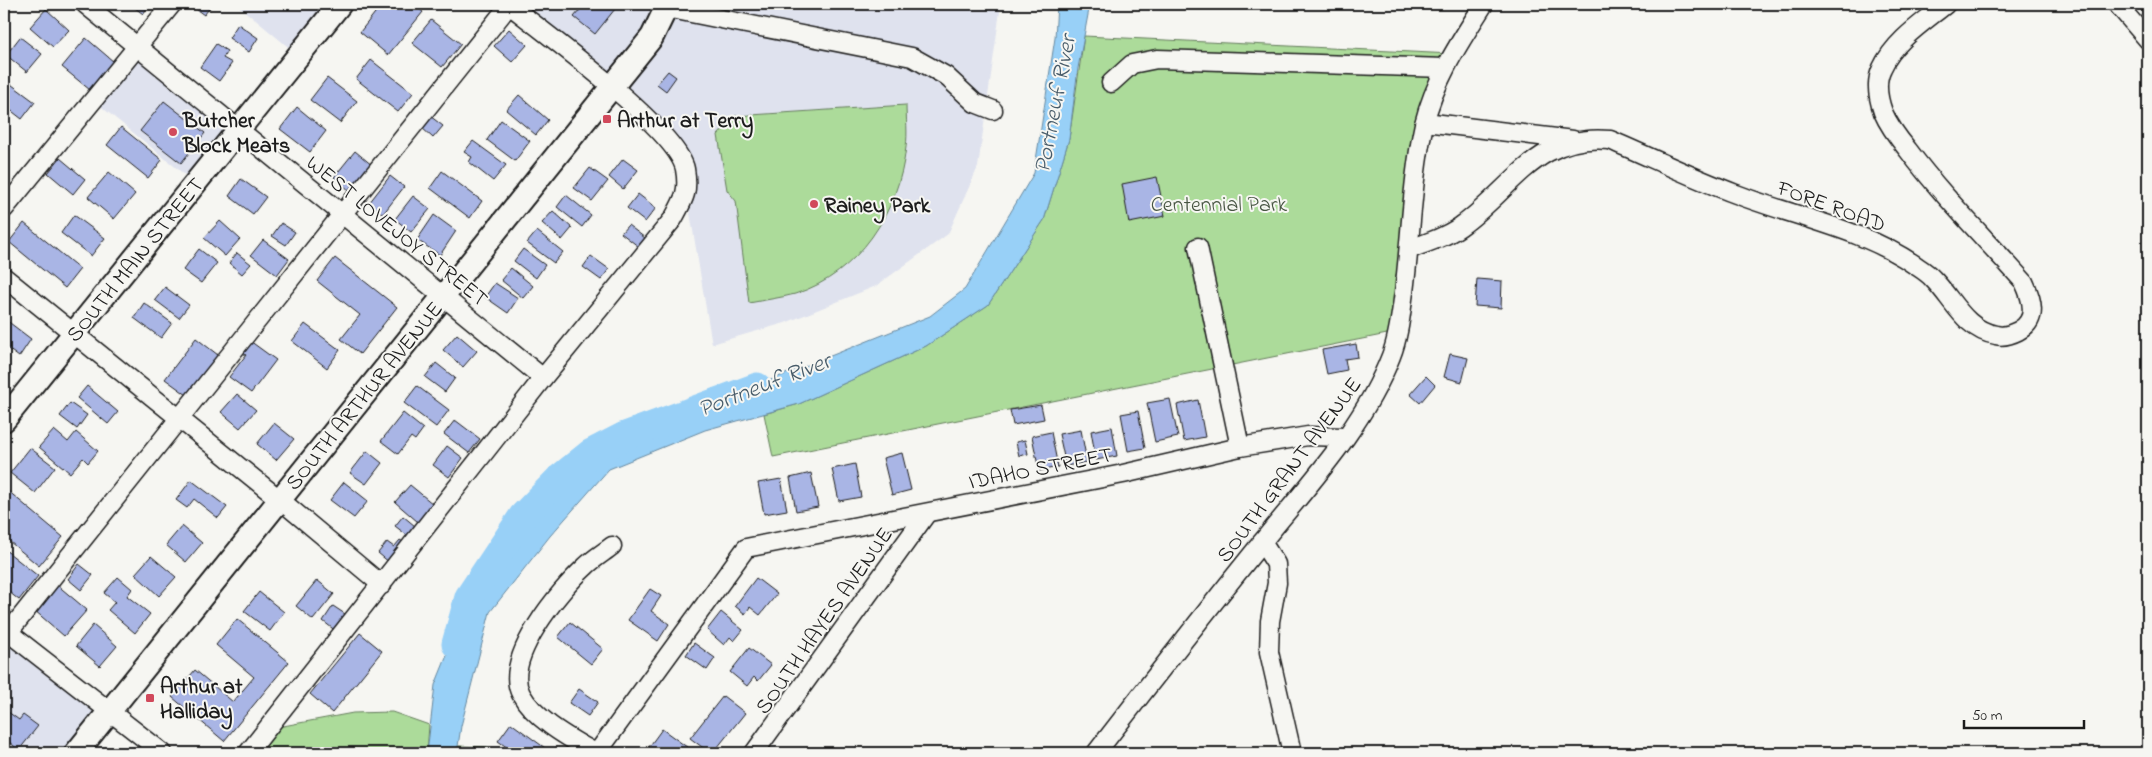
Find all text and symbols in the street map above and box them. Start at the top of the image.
water label: Portneuf River [1026,30,1087,176]
place label: Butcher Block Meats [182,106,290,163]
place label: Arthur at Terry [617,106,753,139]
marker: Arthur at Terry [601,113,613,125]
marker: Butcher Block Meats [167,126,179,138]
street label: WEST LOVEJOY STREET [298,149,494,316]
street label: SOUTH MAIN STREET [60,171,213,350]
street label: FORE ROAD [1771,173,1890,242]
park label: Centennial Park [1151,190,1288,222]
place label: Rainey Park [824,191,932,224]
marker: Rainey Park [808,198,820,210]
street label: SOUTH ARTHUR AVENUE [279,295,452,498]
water label: Portneuf River [693,344,839,428]
street label: SOUTH GRANT AVENUE [1210,371,1371,570]
street label: IDAHO STREET [966,440,1116,500]
street label: SOUTH HAYES AVENUE [749,522,902,722]
place label: Arthur at Halliday [160,672,243,730]
marker: Arthur at Halliday [144,692,156,704]
scale bar [1964,697,2084,729]
text: 50 m [1972,705,2003,727]

